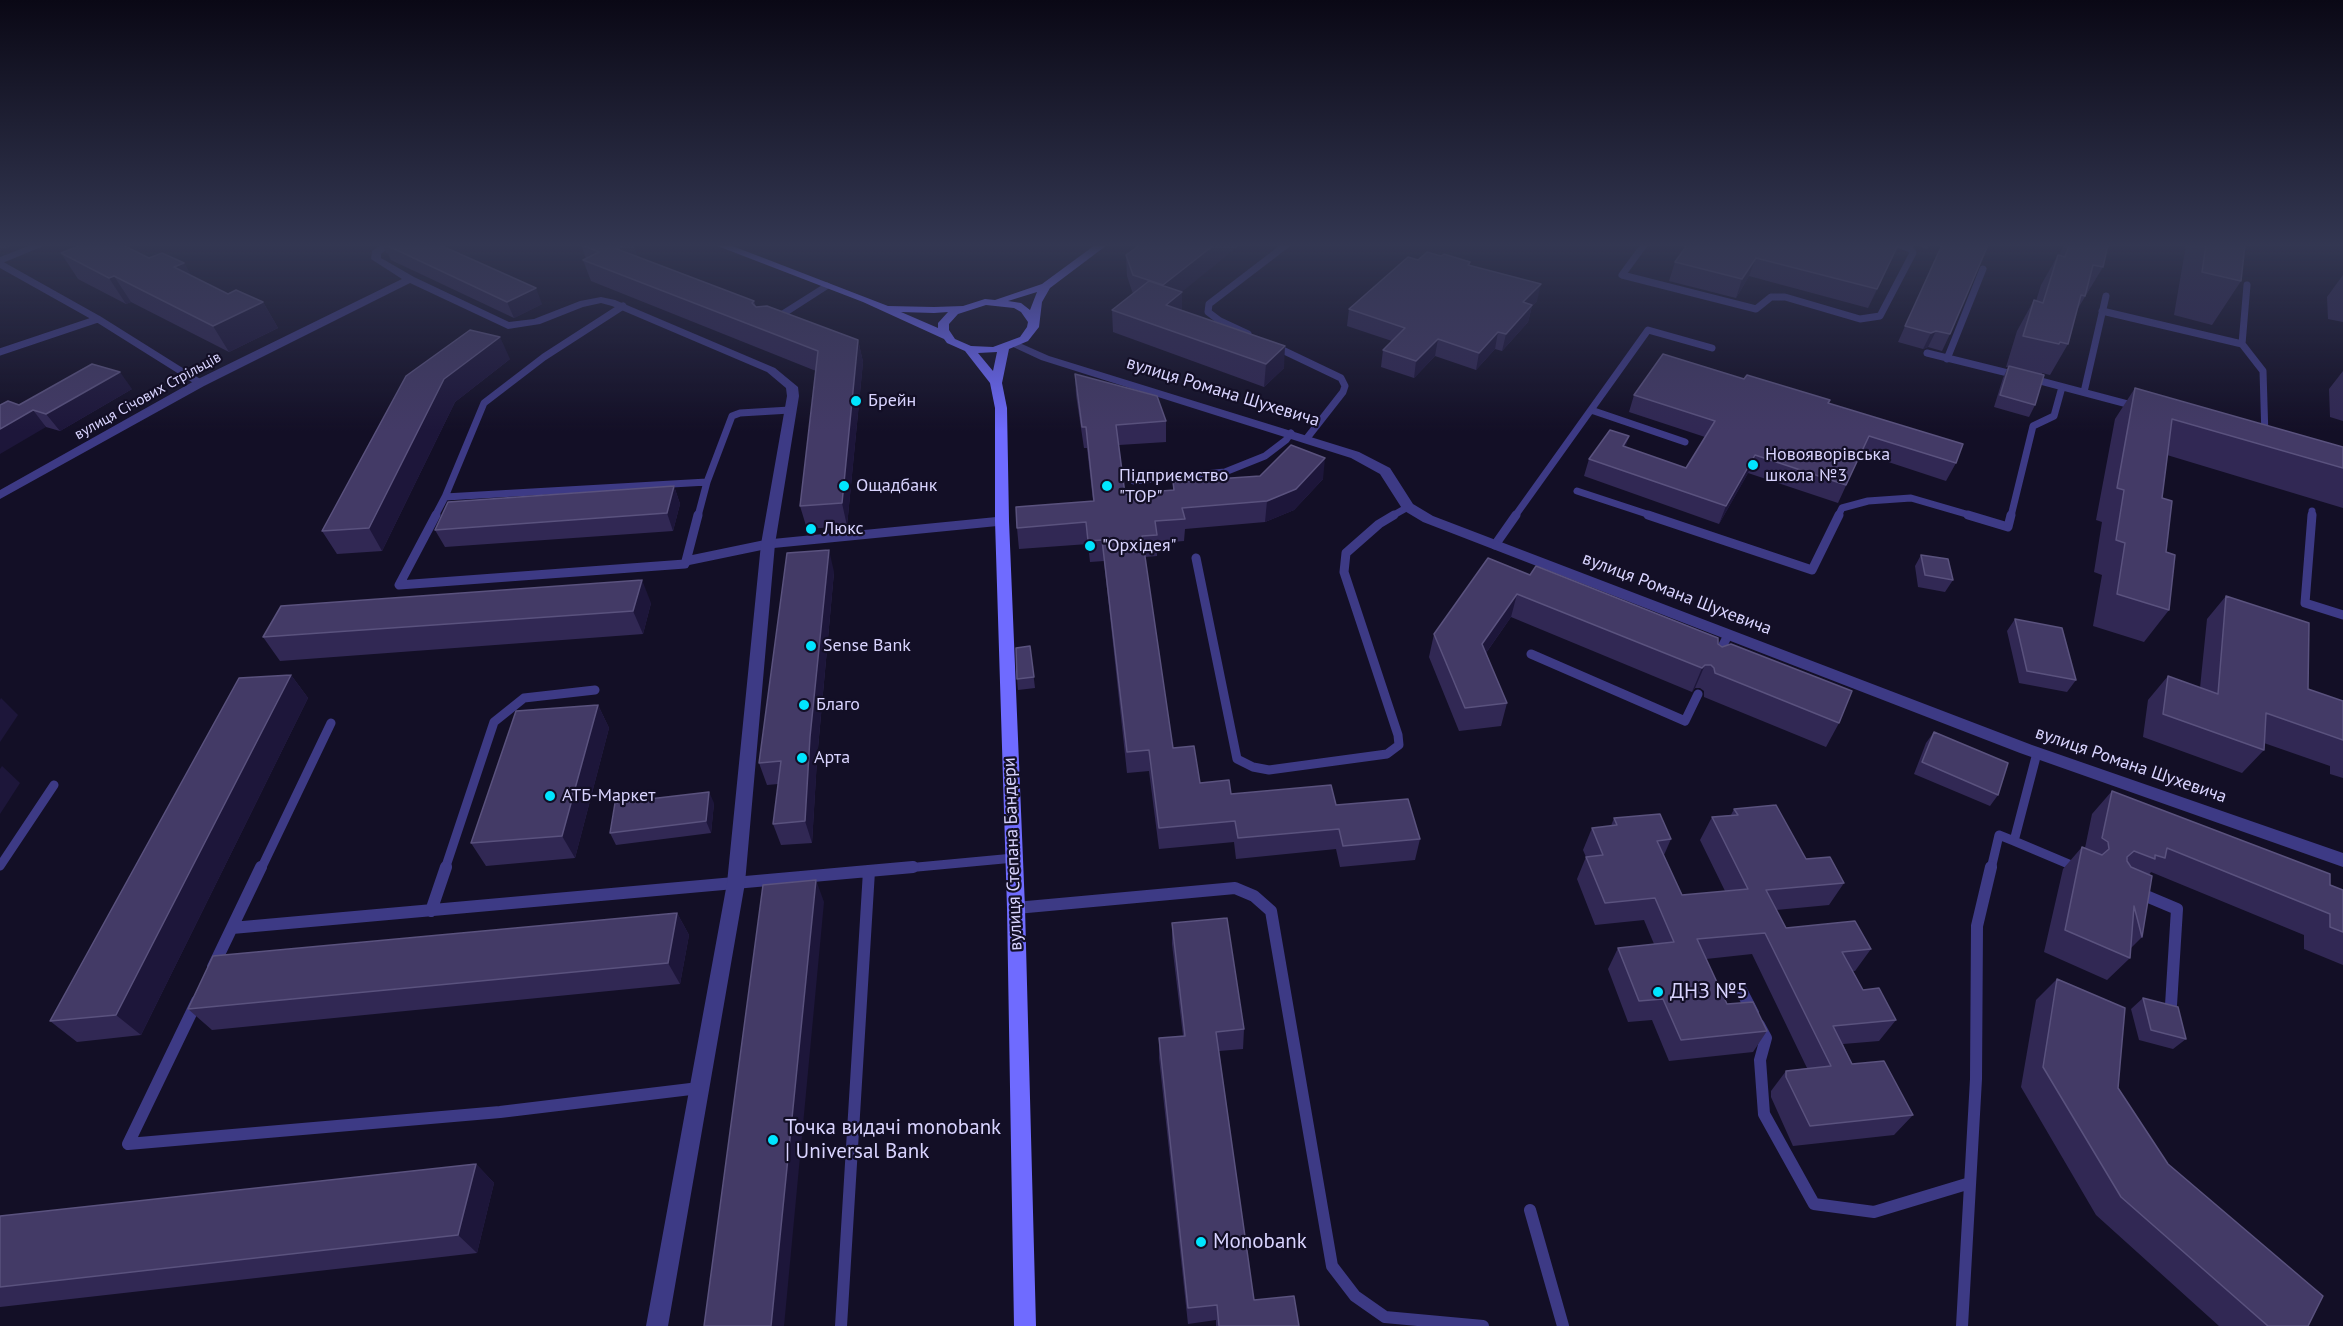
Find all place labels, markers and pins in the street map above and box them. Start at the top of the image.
place label: Брейн [868,390,916,412]
marker: Брейн [849,394,863,408]
place label: Новояворівська школа №3 [1765,444,1890,486]
marker: Новояворівська школа №3 [1746,458,1760,472]
place label: Підприємство "ТОР" [1119,465,1228,508]
place label: Ощадбанк [856,475,937,497]
marker: Ощадбанк [837,479,851,493]
marker: Підприємство "ТОР" [1100,479,1114,493]
place label: Люкс [823,518,864,540]
marker: Люкс [804,522,818,536]
place label: "Орхідея" [1102,535,1177,557]
marker: "Орхідея" [1083,539,1097,553]
place label: Sense Bank [823,635,911,657]
marker: Sense Bank [804,639,818,653]
place label: Благо [816,694,860,716]
marker: Благо [797,698,811,712]
place label: Арта [814,747,850,769]
marker: Арта [795,751,809,765]
place label: АТБ-Маркет [562,785,655,807]
marker: АТБ-Маркет [543,789,557,803]
place label: ДНЗ №5 [1670,979,1748,1005]
marker: ДНЗ №5 [1651,985,1665,999]
place label: Точка видачі monobank | Universal Bank [785,1115,1001,1165]
marker: Точка видачі monobank | Universal Bank [766,1133,780,1147]
place label: Monobank [1213,1229,1307,1255]
marker: Monobank [1194,1235,1208,1249]

